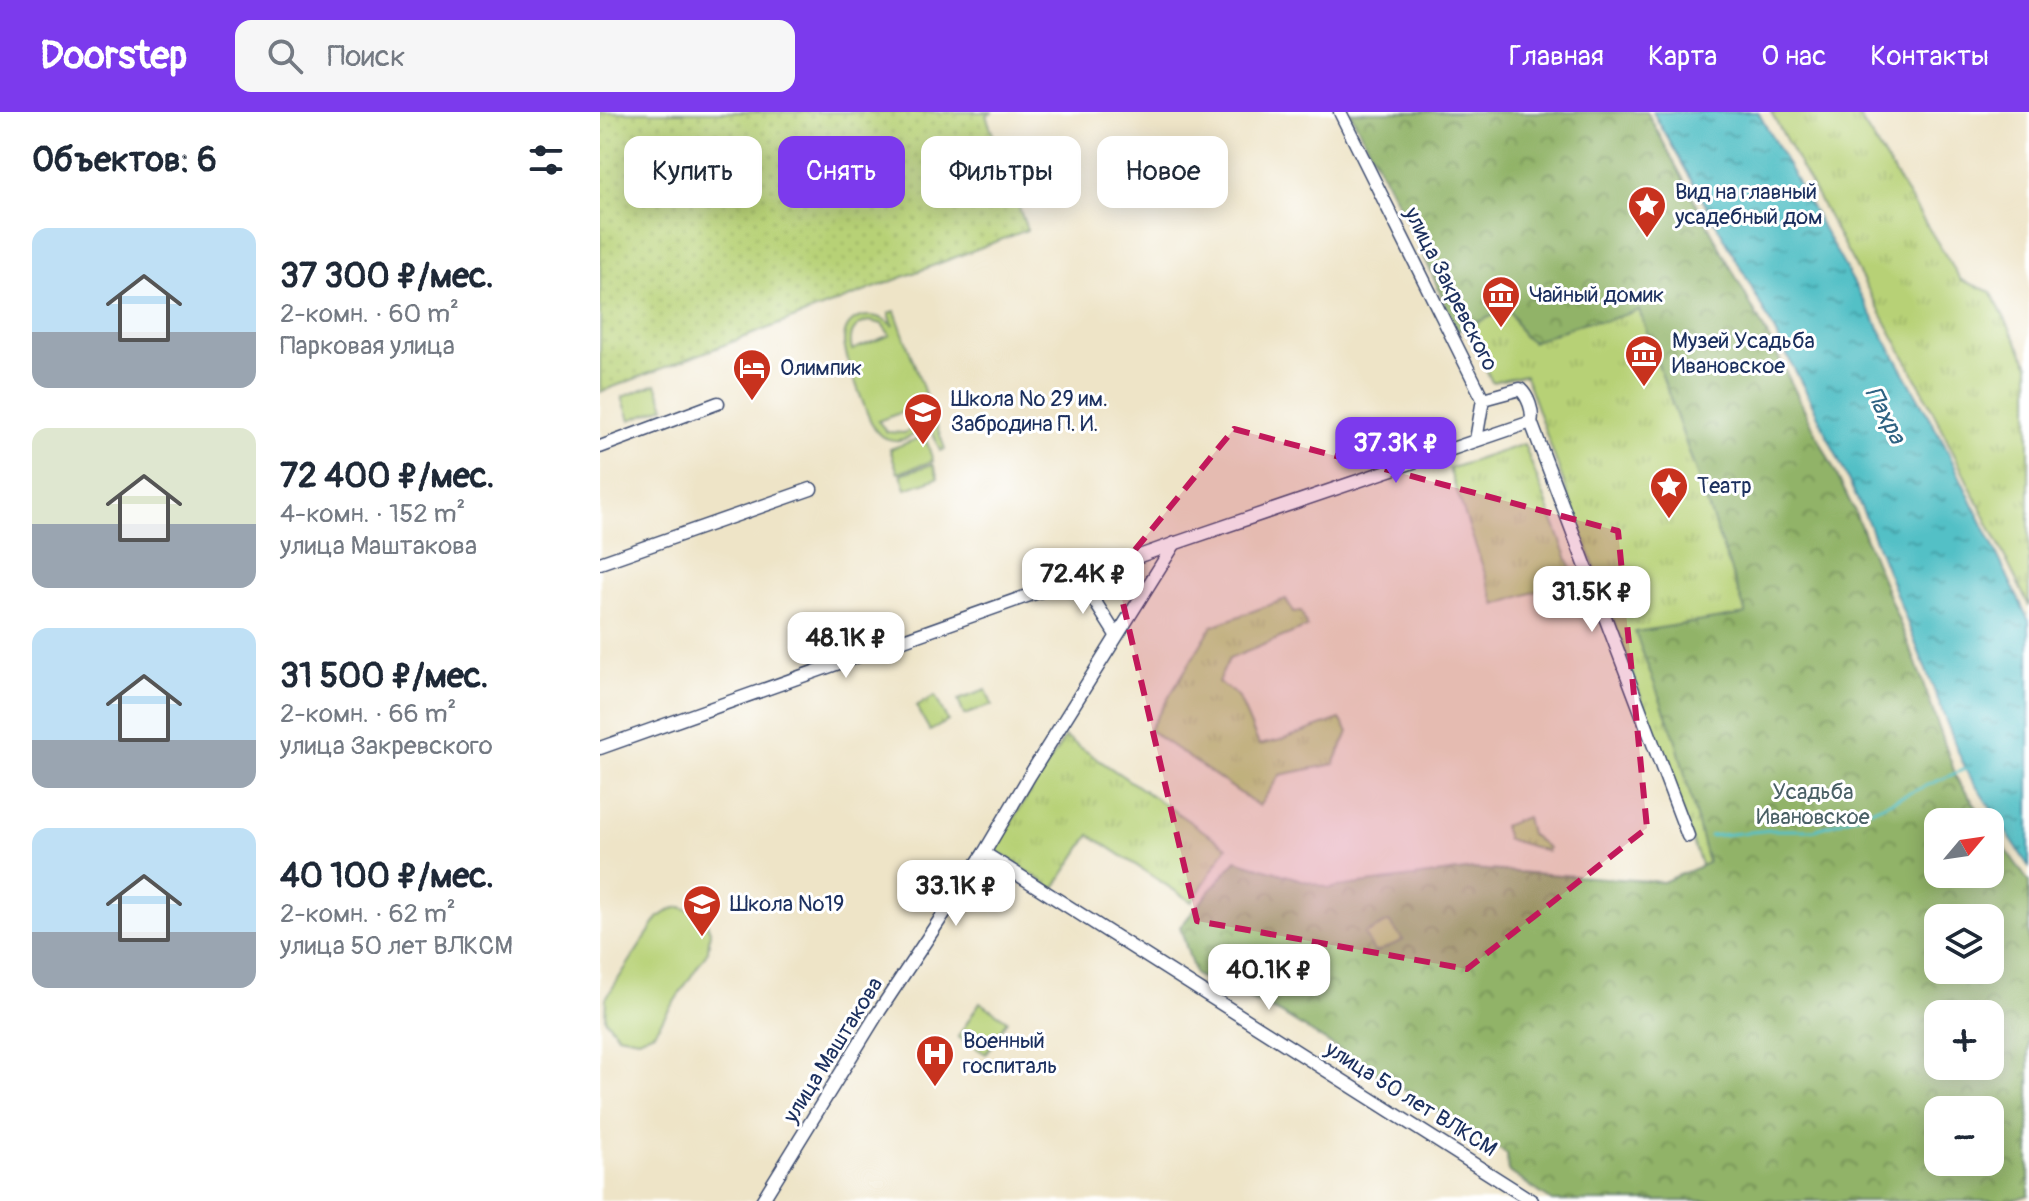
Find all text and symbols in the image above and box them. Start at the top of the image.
search box [235,20,795,92]
text: Doorstep [40,32,187,80]
icon: search [263,34,307,78]
text: Поиск [327,38,405,75]
text: Главная [1509,39,1604,74]
text: Карта [1648,39,1717,74]
text: О нас [1761,39,1826,74]
text: Контакты [1870,39,1989,74]
chip: Купить [624,136,762,208]
chip: Снять [778,136,905,208]
chip: Фильтры [921,136,1081,208]
chip: Новое [1097,136,1228,208]
icon: filters [524,138,568,182]
text: Объектов: 6 [32,139,217,182]
place label: Вид на главный усадебный дом [1674,178,1822,231]
place icon: Вид на главный усадебный дом [1626,184,1668,239]
street label: улица Закревского [1397,202,1504,376]
text: 37 300 ₽/мес. [280,255,494,298]
icon: home [96,260,192,356]
museum icon: Чайный домик [1480,274,1522,329]
place label: Чайный домик [1529,281,1664,309]
text: 2-комн. · 60 m² [280,298,459,330]
place label: Музей Усадьба Ивановское [1672,327,1815,380]
text: Парковая улица [280,330,455,362]
museum icon: Музей Усадьба Ивановское [1623,333,1665,388]
hotel icon: Олимпик [731,347,773,402]
place label: Олимпик [780,354,862,382]
water label: Пахра [1858,382,1912,450]
place label: Школа № 29 им. Забродина П. И. [951,385,1108,438]
school or university icon: Школа № 29 им. Забродина П. И. [902,391,944,446]
pin: 37.3K ₽ [1322,417,1470,485]
text: 37.3K ₽ [1353,427,1439,459]
text: 72 400 ₽/мес. [280,455,494,498]
icon: home [96,460,192,556]
place icon: Театр [1648,465,1690,520]
place label: Театр [1697,472,1752,500]
text: 4-комн. · 152 m² [280,498,465,530]
text: улица Маштакова [280,530,477,562]
pin: 72.4K ₽ [1009,548,1157,616]
text: 72.4K ₽ [1040,558,1126,590]
pin: 31.5K ₽ [1518,566,1666,634]
text: 31.5K ₽ [1551,576,1633,608]
pin: 48.1K ₽ [772,612,920,680]
text: 48.1K ₽ [806,622,886,654]
text: 31 500 ₽/мес. [280,655,488,698]
icon: home [96,660,192,756]
text: 2-комн. · 66 m² [280,698,456,730]
text: улица Закревского [280,730,493,762]
park label: Усадьба Ивановское [1756,778,1870,831]
north arrow [1924,808,2004,888]
map controls [1924,808,2004,1176]
text: 40 100 ₽/мес. [280,855,494,898]
icon: home [96,860,192,956]
pin: 33.1K ₽ [882,860,1030,928]
text: 33.1K ₽ [915,870,997,902]
school or university icon: Школа №19 [681,883,723,938]
place label: Школа №19 [730,890,844,918]
text: 2-комн. · 62 m² [280,898,456,930]
button: layers [1924,904,2004,984]
text: улица 50 лет ВЛКСМ [280,930,513,962]
pin: 40.1K ₽ [1195,944,1343,1012]
text: 40.1K ₽ [1226,954,1312,986]
street label: улица Маштакова [776,972,889,1129]
button: + [1924,1000,2004,1080]
place label: Военный госпиталь [963,1027,1057,1080]
hospital icon: Военный госпиталь [914,1033,956,1088]
street label: улица 50 лет ВЛКСМ [1319,1034,1502,1163]
button: − [1924,1096,2004,1176]

